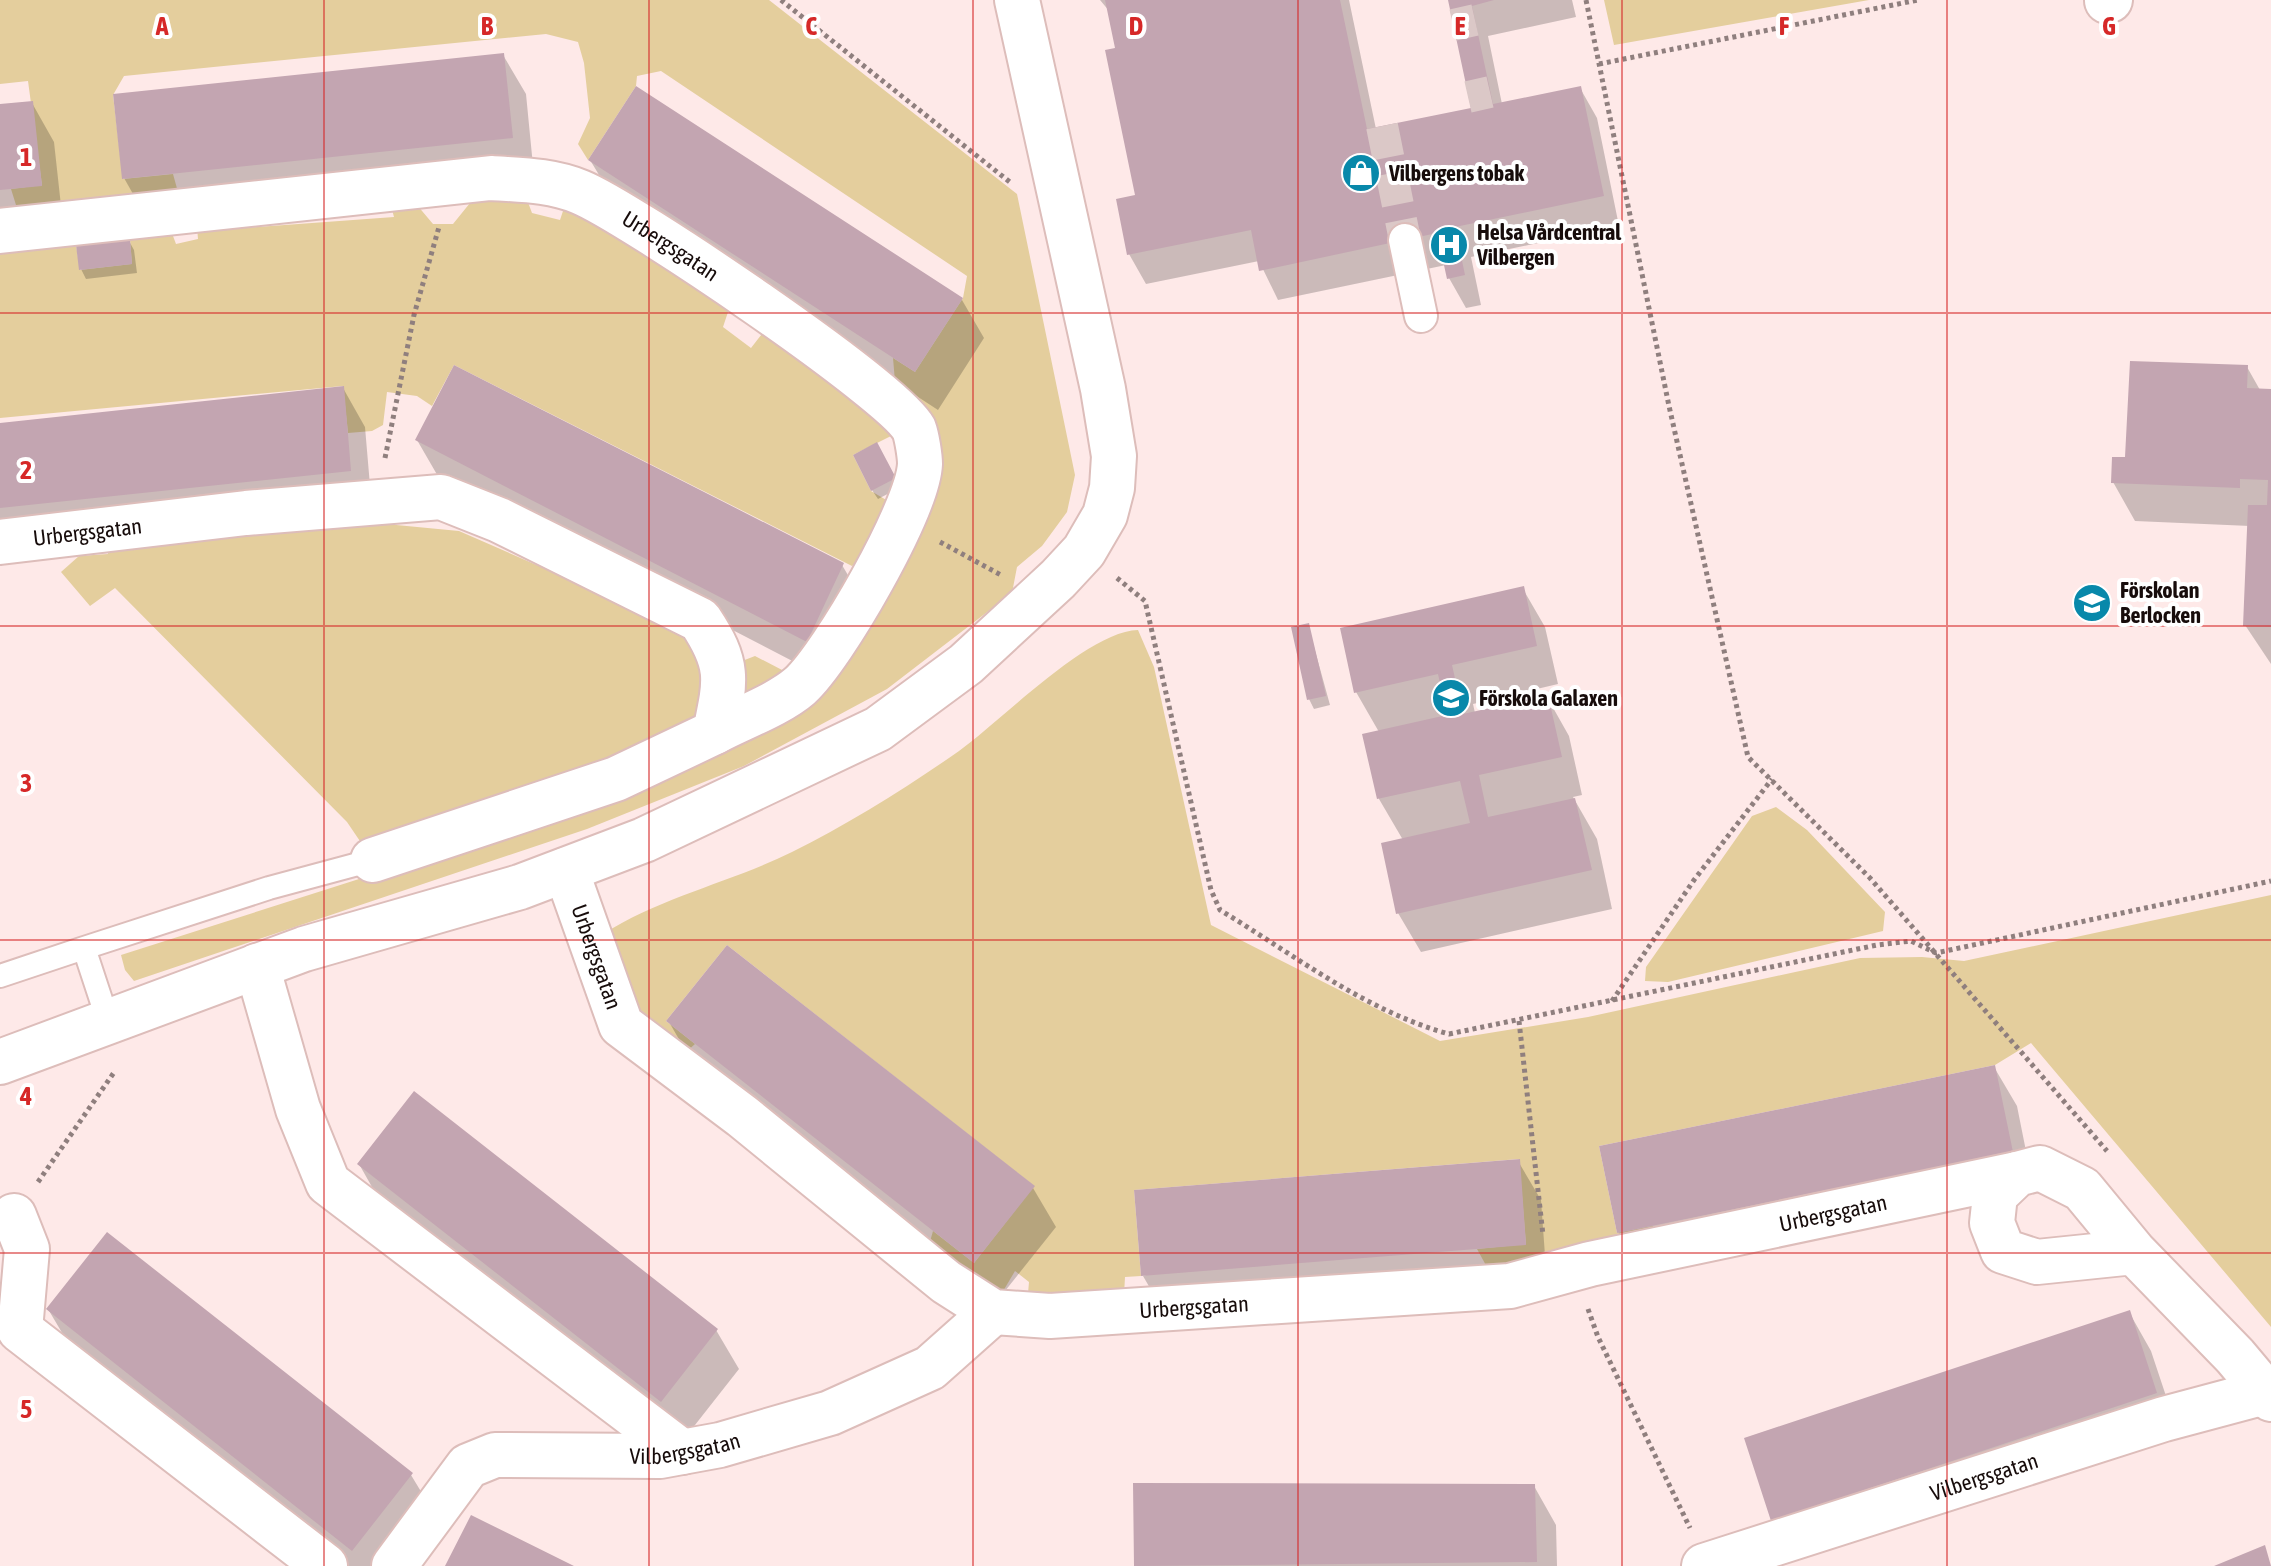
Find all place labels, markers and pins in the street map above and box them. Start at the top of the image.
shop icon: Vilbergens tobak [1340,152,1382,194]
place label: Vilbergens tobak [1388,160,1524,186]
place label: Helsa Vårdcentral Vilbergen [1476,219,1622,270]
hospital icon: Helsa Vårdcentral Vilbergen [1428,224,1470,266]
place label: Förskolan Berlocken [2120,577,2201,628]
school or university icon: Förskolan Berlocken [2071,582,2113,624]
school or university icon: Förskola Galaxen [1430,677,1472,719]
place label: Förskola Galaxen [1479,685,1618,711]

